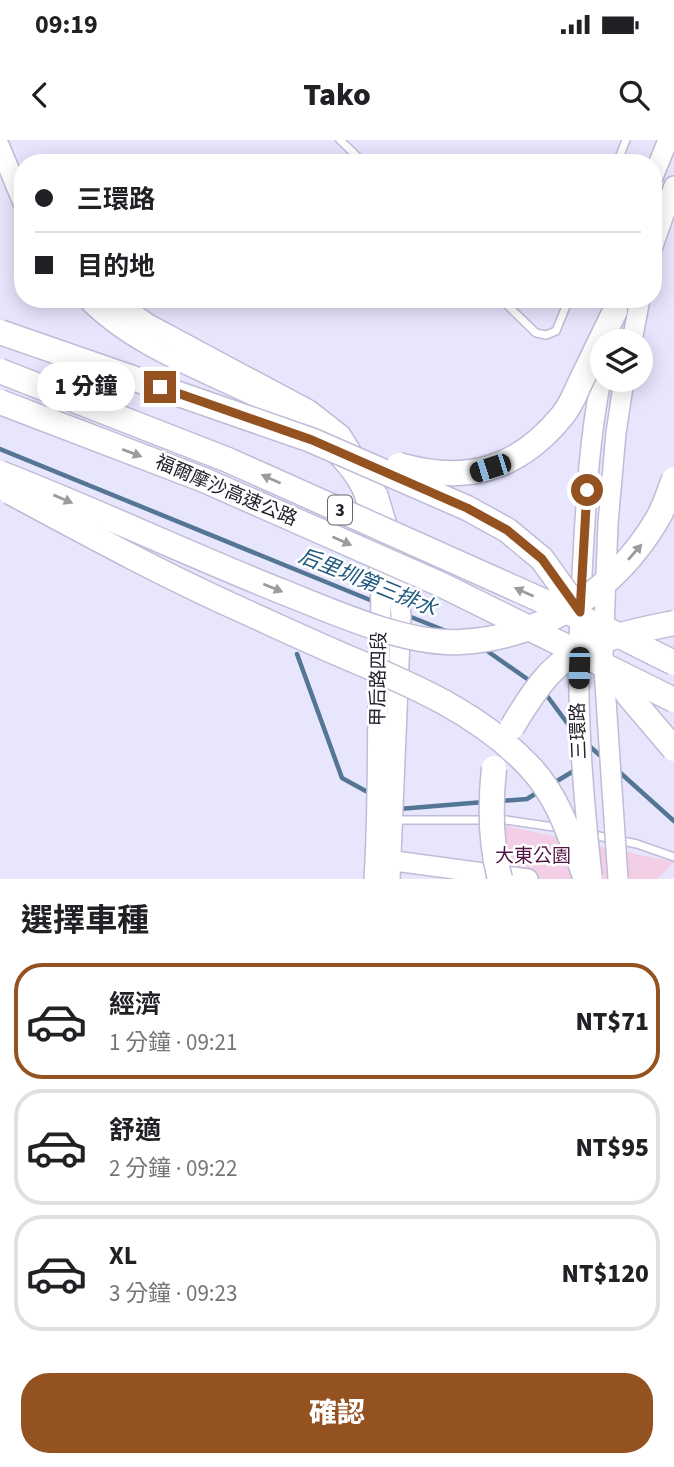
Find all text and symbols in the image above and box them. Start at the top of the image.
text: 09:19 [35,6,98,43]
text: Tako [303,72,371,118]
icon: back [21,76,59,114]
icon: search [615,76,653,114]
text: 三環路 [77,181,155,218]
text: 目的地 [77,248,155,285]
map controls [590,329,653,392]
button: layers [590,329,653,392]
callout: 1 分鐘 [38,362,136,412]
text: 1 分鐘 [55,370,117,403]
route end [144,371,176,403]
one-way arrow [122,448,143,459]
street label: 福爾摩沙高速公路 [151,449,301,533]
car [467,452,514,484]
one-way arrow [261,473,282,484]
route start [571,474,603,506]
one-way arrow [53,494,74,505]
road number: 3 [328,496,352,524]
one-way arrow [332,535,352,547]
water label: 后里圳第三排水 [294,541,443,624]
one-way arrow [626,544,642,561]
one-way arrow [262,582,283,593]
one-way arrow [513,586,534,597]
street label: 甲后路四段 [365,631,393,727]
car [568,647,591,689]
street label: 三環路 [565,702,593,760]
park label: 大東公園 [495,843,571,870]
text: 選擇車種 [21,898,149,944]
text: 經濟 [109,986,161,1023]
icon: car [25,990,88,1053]
text: NT$71 [575,1003,649,1040]
text: 1 分鐘 · 09:21 [109,1026,237,1059]
text: 舒適 [109,1112,161,1149]
icon: car [25,1116,88,1179]
text: NT$95 [575,1129,649,1166]
text: 2 分鐘 · 09:22 [109,1152,237,1185]
text: XL [109,1237,137,1274]
icon: car [25,1242,88,1305]
text: NT$120 [562,1255,649,1292]
text: 3 分鐘 · 09:23 [109,1277,237,1310]
button: 確認 [21,1373,653,1453]

